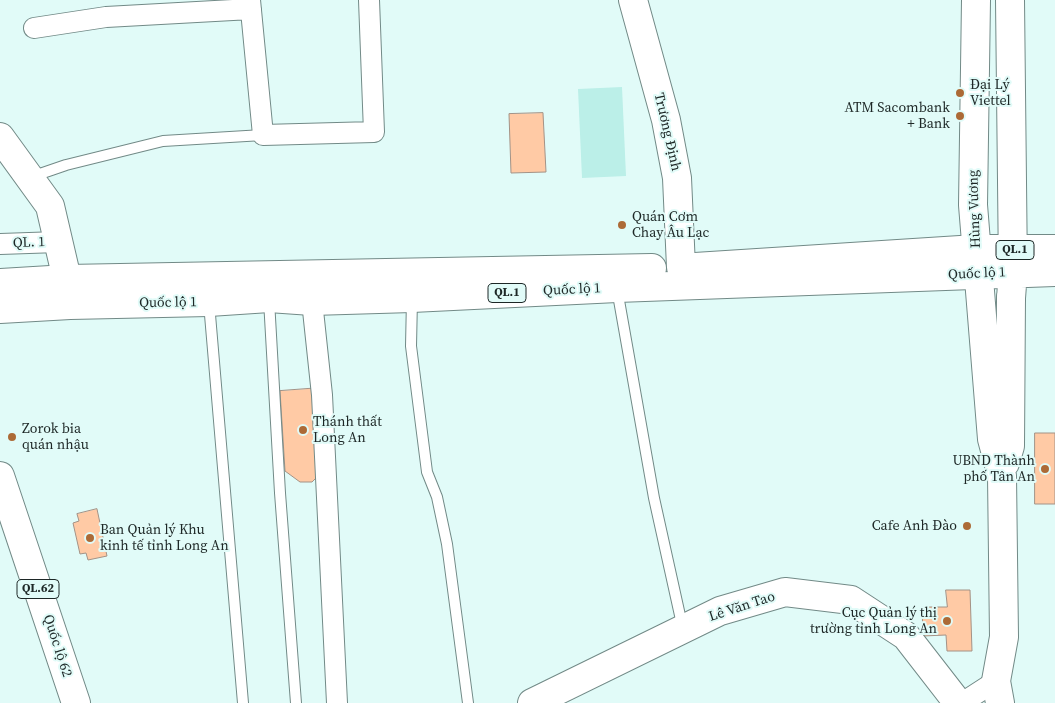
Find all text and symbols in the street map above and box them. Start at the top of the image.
place label: Đại Lý Viettel [970,77,1011,110]
marker: Đại Lý Viettel [954,87,966,99]
street label: Trương Định [650,91,684,173]
place label: ATM Sacombank + Bank [845,100,950,132]
marker: ATM Sacombank + Bank [954,110,966,122]
street label: Hùng Vương [965,170,985,248]
place label: Quán Cơm Chay Âu Lạc [632,209,709,242]
marker: Quán Cơm Chay Âu Lạc [616,219,628,231]
street label: QL. 1 [13,234,45,252]
road number: QL.1 [996,240,1034,260]
street label: Quốc lộ 1 [948,264,1006,284]
street label: Quốc lộ 1 [543,280,601,300]
road number: QL.1 [488,284,526,302]
street label: Quốc lộ 1 [139,294,197,312]
place label: Thánh thất Long An [313,414,382,447]
place label: Zorok bia quán nhậu [22,421,89,454]
marker: Thánh thất Long An [297,424,309,436]
marker: Zorok bia quán nhậu [6,431,18,443]
place label: UBND Thành phố Tân An [952,453,1035,486]
marker: UBND Thành phố Tân An [1039,463,1051,475]
place label: Cafe Anh Đào [872,518,957,534]
marker: Cafe Anh Đào [961,520,973,532]
place label: Ban Quản lý Khu kinh tế tỉnh Long An [100,522,229,554]
marker: Ban Quản lý Khu kinh tế tỉnh Long An [84,532,96,544]
road number: QL.62 [17,580,59,598]
street label: Lê Văn Tao [707,588,777,626]
place label: Cục Quản lý thị trường tỉnh Long An [810,605,937,638]
street label: Quốc lộ 62 [39,613,75,679]
marker: Cục Quản lý thị trường tỉnh Long An [941,615,953,627]

